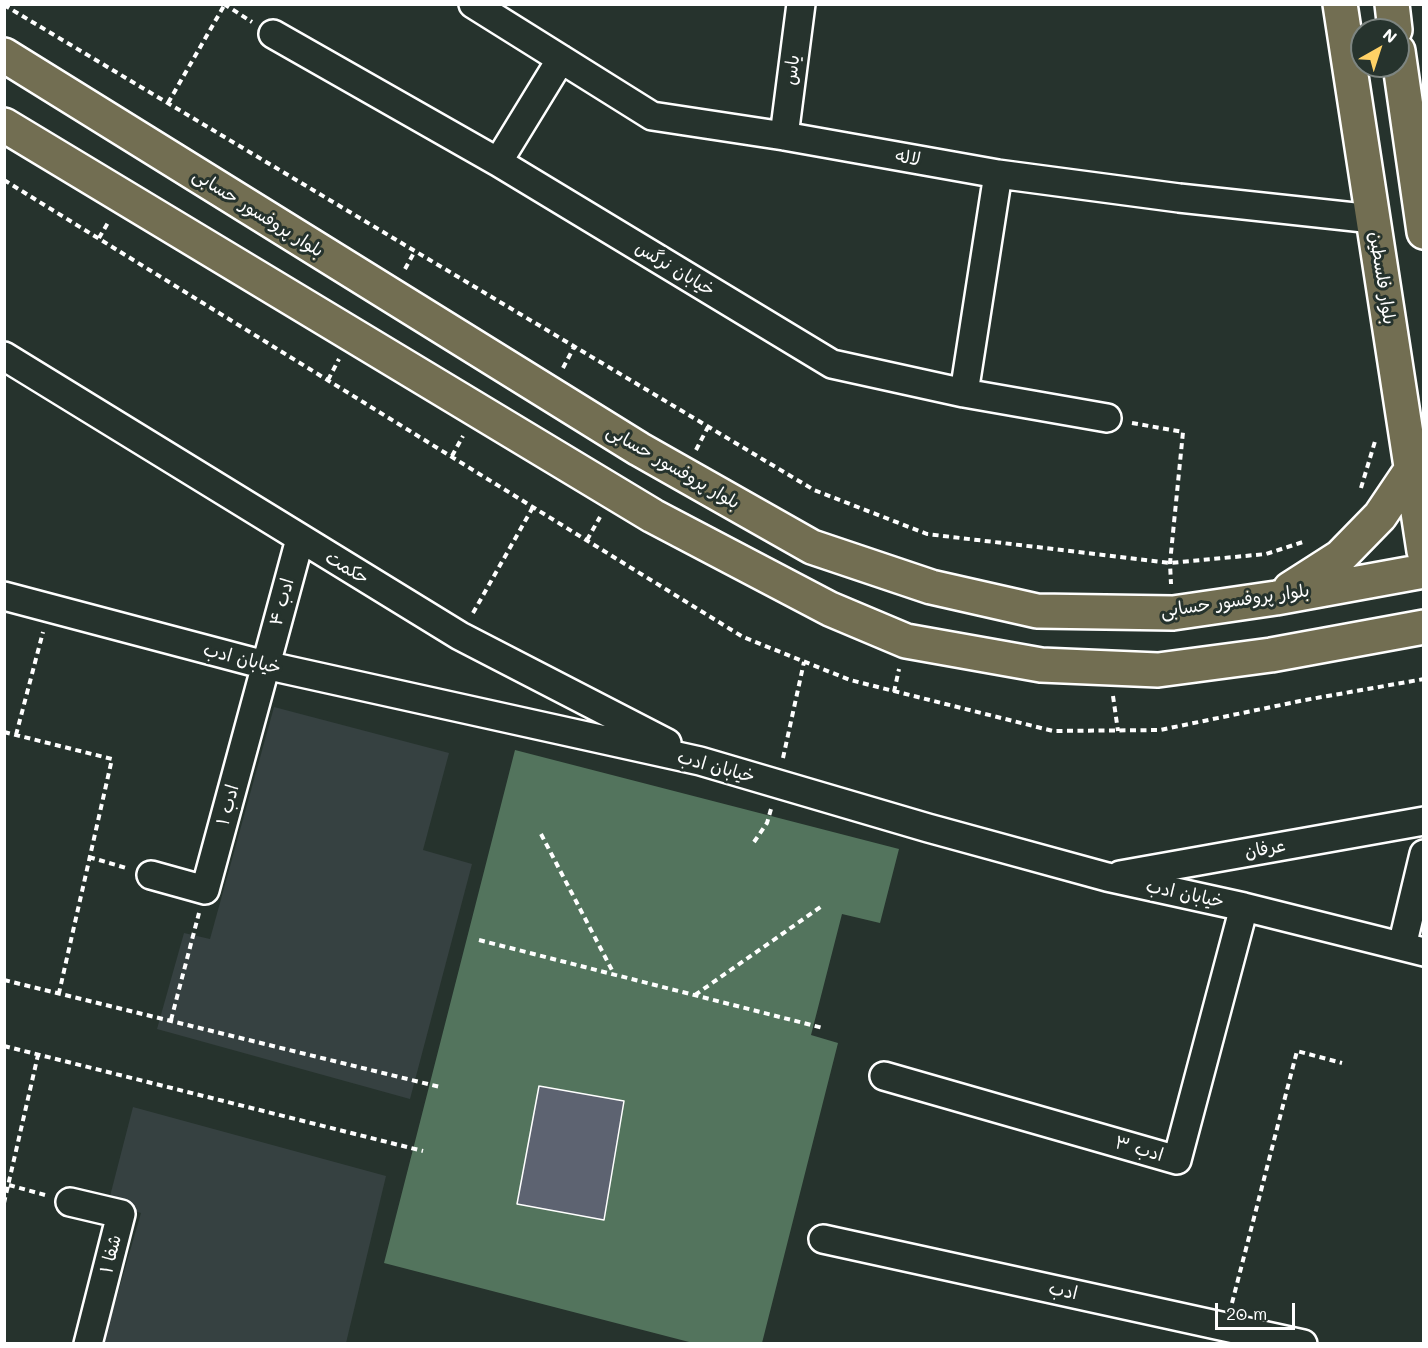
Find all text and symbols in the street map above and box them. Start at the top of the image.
north arrow [1350,18,1410,78]
text: N [1379,23,1402,47]
street label: یاس [779,54,805,86]
street label: لاله [894,145,922,171]
street label: بلوار پروفسور حسابی [189,164,327,262]
street label: بلوار فلسطین [1364,230,1400,326]
street label: خیابان نرگس [631,237,719,301]
street label: بلوار پروفسور حسابی [603,420,743,514]
street label: حکمت [321,547,373,589]
street label: ادب ۴ [265,576,299,628]
street label: بلوار پروفسور حسابی [1159,580,1311,622]
street label: خیابان ادب [201,639,283,679]
street label: خیابان ادب [675,746,757,788]
street label: ادب ۱ [212,782,244,828]
street label: عرفان [1243,835,1287,863]
street label: خیابان ادب [1144,875,1226,913]
street label: ادب ۳ [1112,1132,1166,1166]
street label: شفا ۱ [96,1232,126,1276]
street label: ادب [1047,1277,1079,1305]
scale bar [1218,1291,1298,1329]
text: 20 m [1226,1301,1267,1325]

